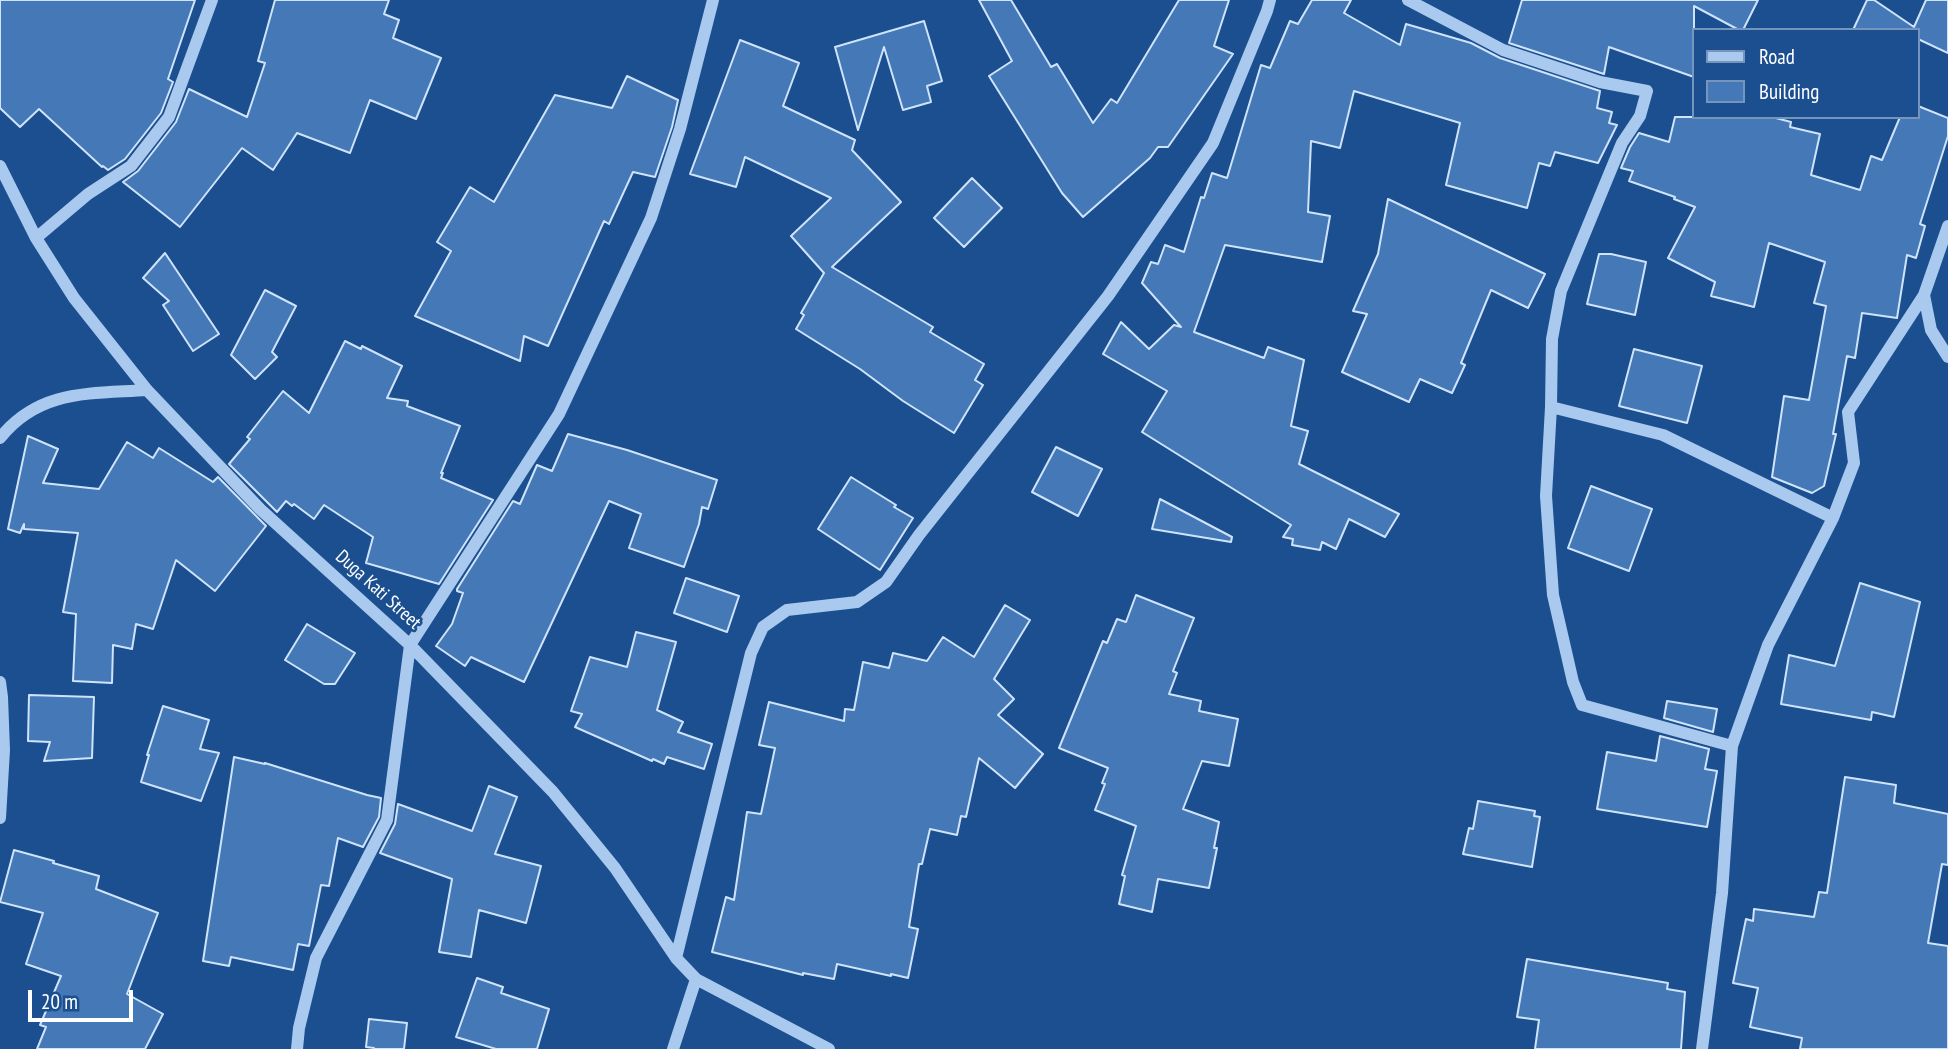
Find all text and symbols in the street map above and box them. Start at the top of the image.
legend [1692,28,1920,119]
text: Road [1759,43,1795,70]
text: Building [1759,78,1819,105]
street label: Duga Kati Street [330,546,426,634]
scale bar [32,976,136,1020]
text: 20 m [41,988,78,1015]

